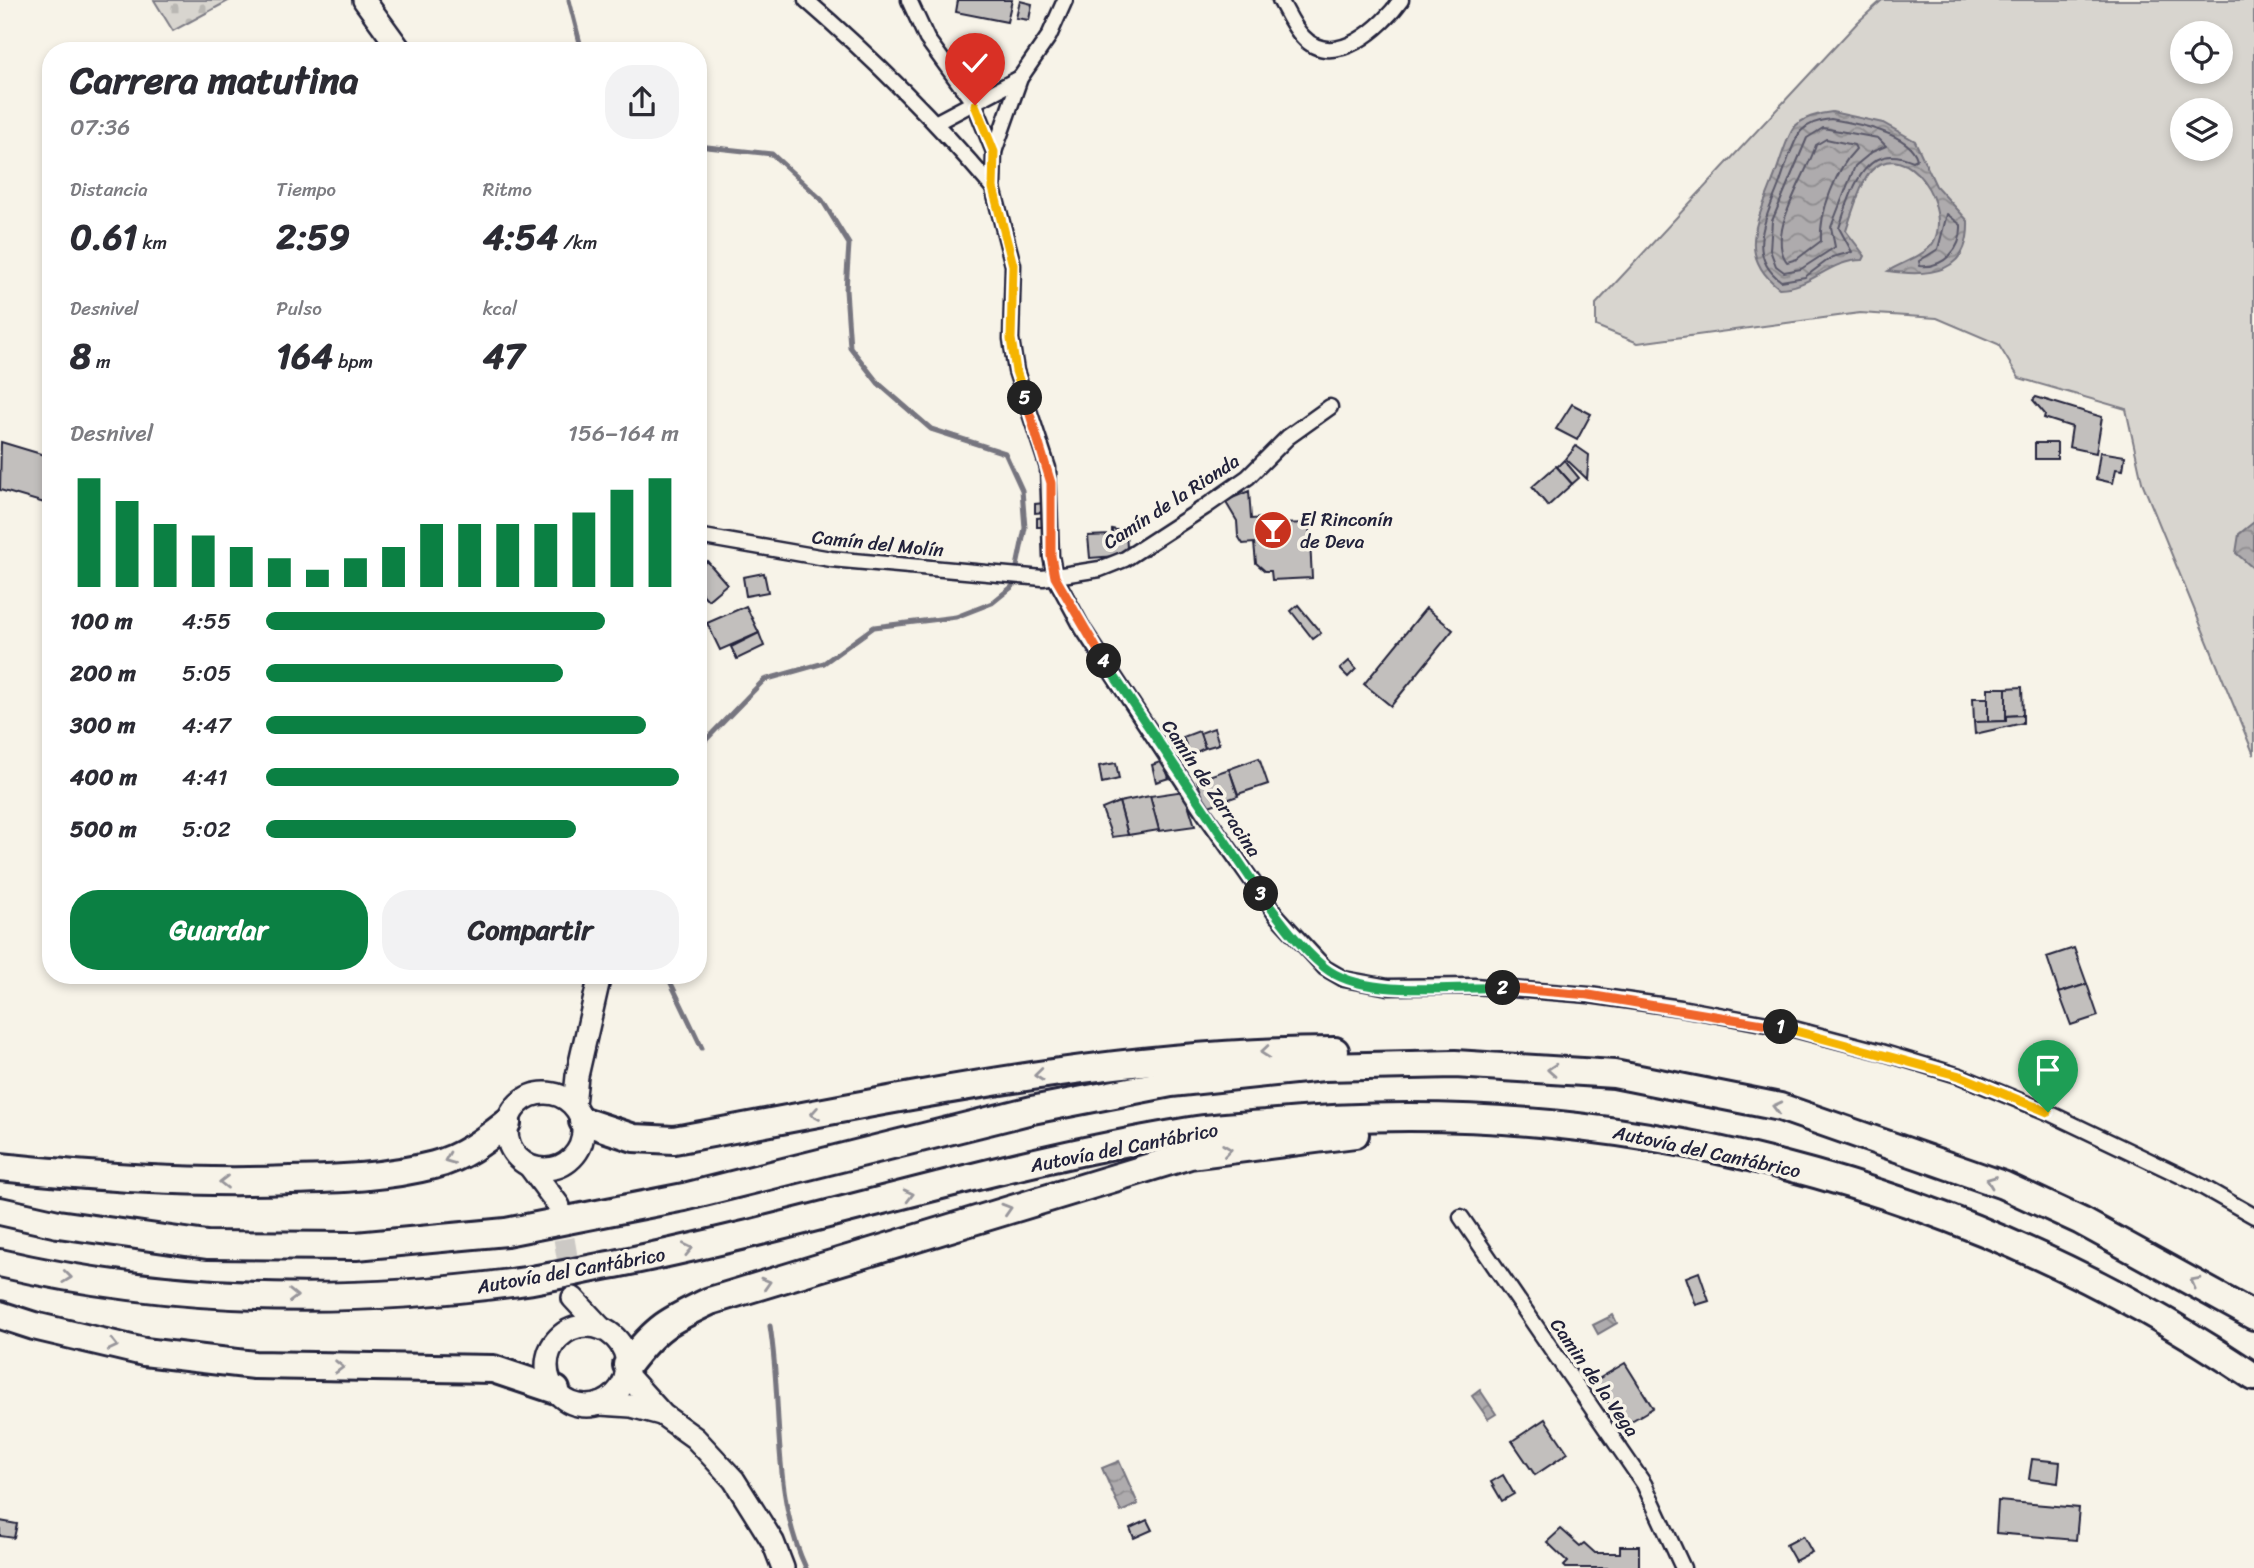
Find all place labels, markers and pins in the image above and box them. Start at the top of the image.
pin [945,33,1005,105]
pin: 5 [1007,380,1042,416]
place label: El Rinconín de Deva [1300,503,1393,558]
bar icon: El Rinconín de Deva [1252,509,1294,551]
pin: 4 [1086,644,1122,678]
pin: 3 [1244,876,1278,912]
pin: 2 [1486,970,1520,1006]
pin: 1 [1764,1010,1798,1044]
pin [2018,1040,2078,1112]

